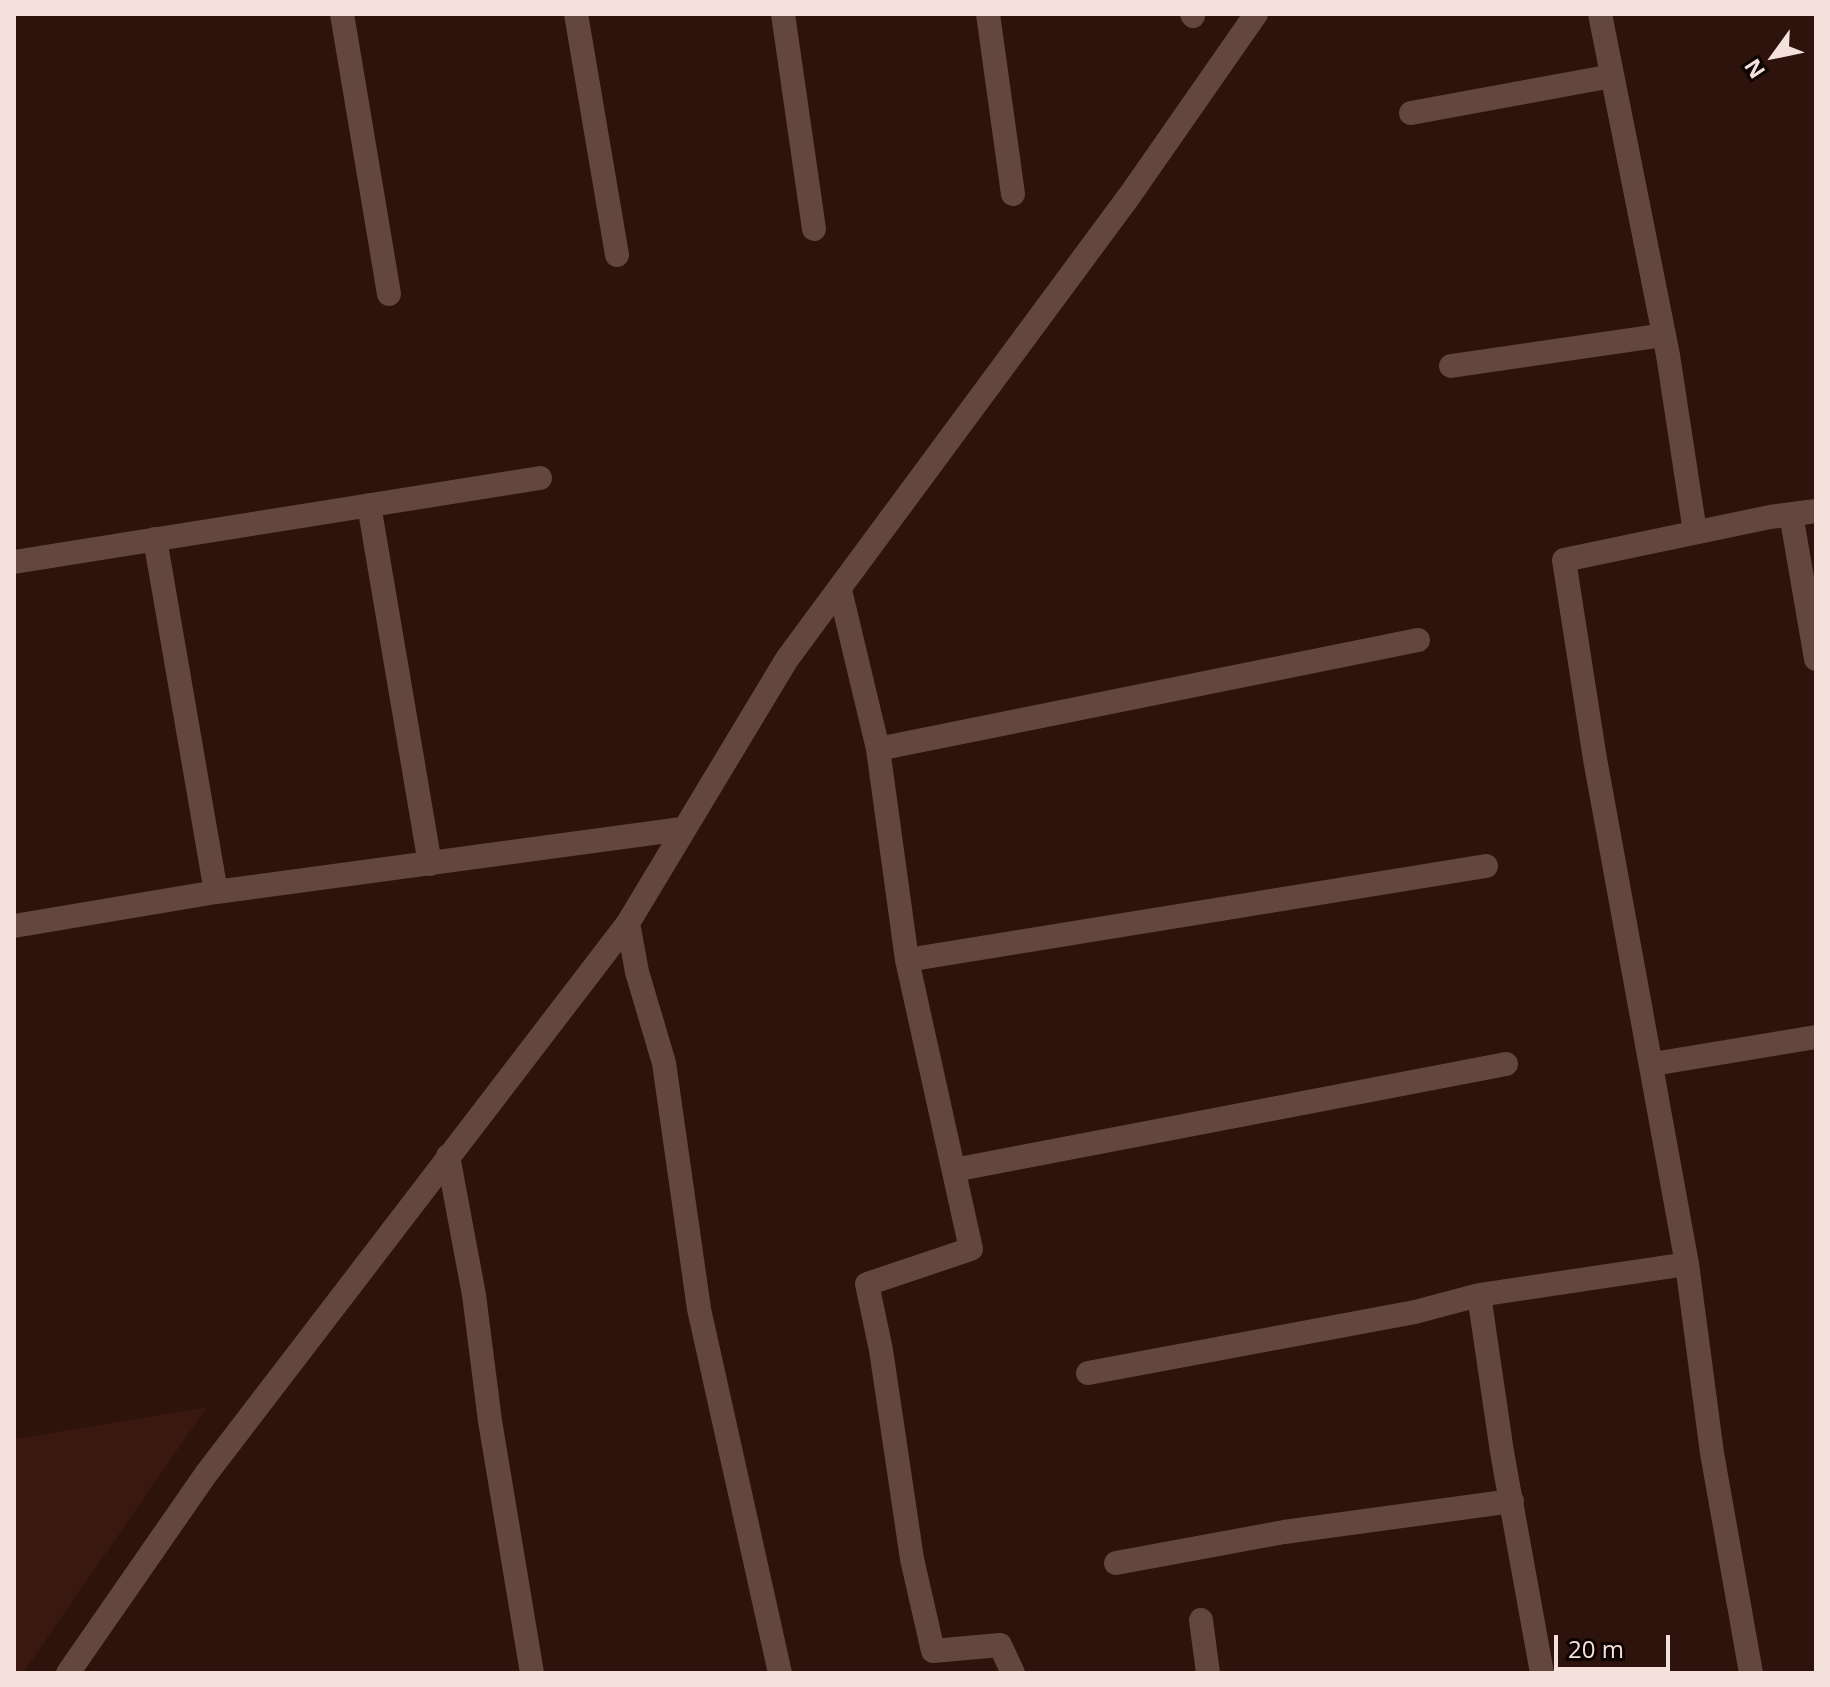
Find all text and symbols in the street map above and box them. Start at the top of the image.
north arrow [1734,16,1814,96]
text: N [1736,53,1771,85]
scale bar [1558,1619,1674,1669]
text: 20 m [1568,1632,1624,1665]

